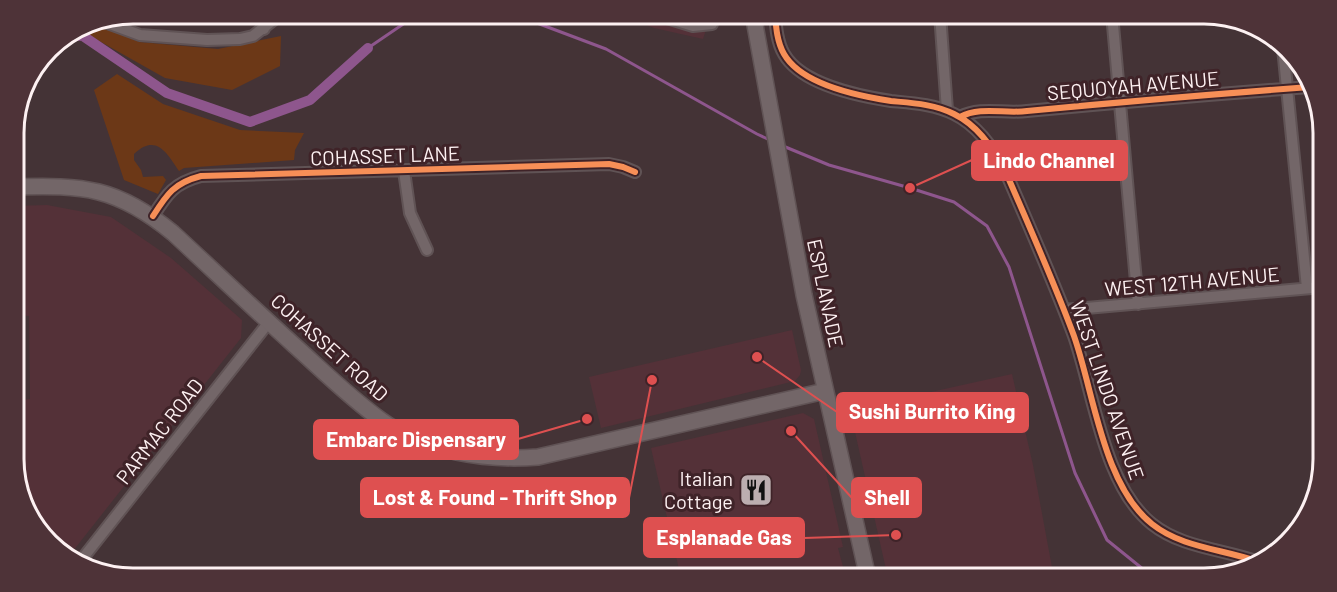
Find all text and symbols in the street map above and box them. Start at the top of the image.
street label: SEQUOYAH AVENUE [1046,66,1220,104]
street label: COHASSET LANE [310,140,460,170]
callout: Lindo Channel [972,141,1127,180]
text: Lindo Channel [983,147,1115,172]
street label: ESPLANADE [803,237,849,349]
street label: WEST 12TH AVENUE [1104,261,1280,301]
street label: COHASSET ROAD [267,288,393,406]
street label: WEST LINDO AVENUE [1066,297,1150,483]
street label: PARMAC ROAD [110,373,208,489]
callout: Sushi Burrito King [837,393,1028,432]
text: Sushi Burrito King [849,398,1015,423]
callout: Embarc Dispensary [314,420,518,459]
text: Embarc Dispensary [326,426,507,451]
place label: Italian Cottage [664,466,733,513]
restaurant icon: Italian Cottage [738,472,774,508]
callout: Lost & Found - Thrift Shop [361,478,629,517]
callout: Shell [852,478,921,517]
text: Lost & Found - Thrift Shop [373,484,617,509]
text: Shell [864,484,910,509]
callout: Esplanade Gas [644,518,804,557]
text: Esplanade Gas [656,524,792,549]

